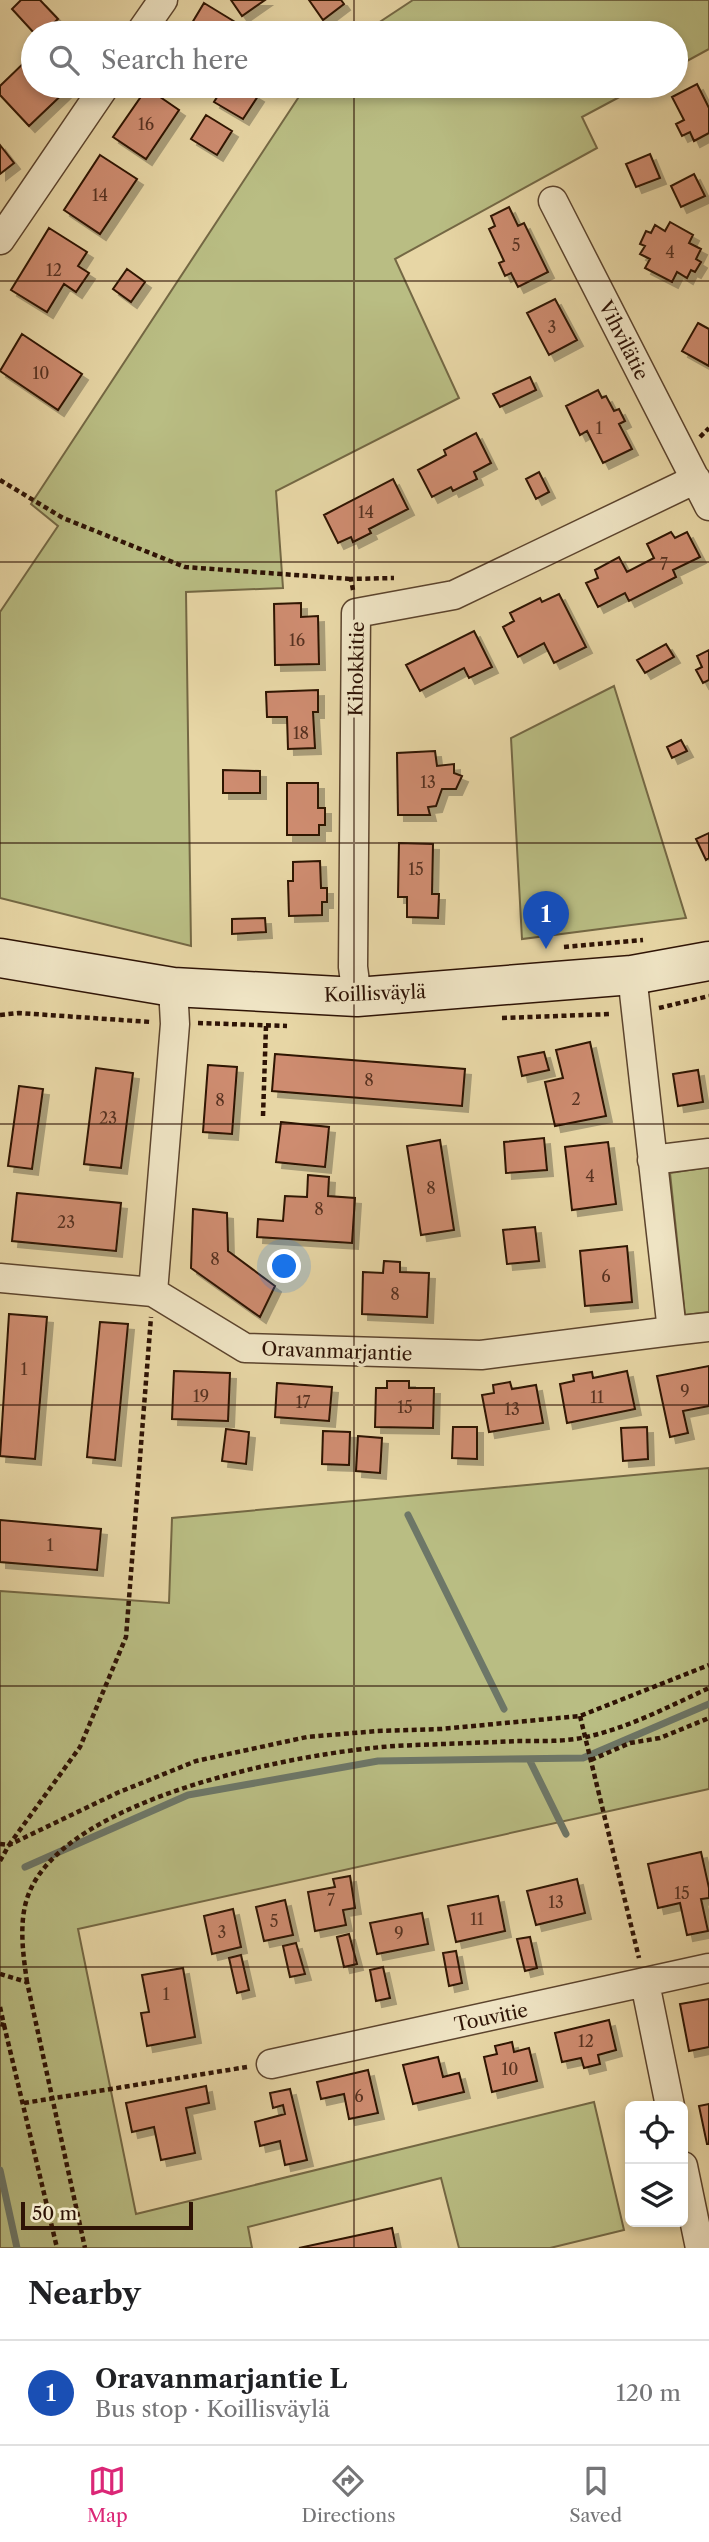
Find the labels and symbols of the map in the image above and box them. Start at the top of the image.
house number: 16 [138,114,154,134]
house number: 14 [92,185,108,205]
house number: 5 [512,235,520,255]
house number: 4 [665,242,675,262]
house number: 12 [46,260,62,280]
street label: Vihvilätie [593,296,653,384]
house number: 3 [548,317,556,337]
house number: 10 [33,363,49,383]
house number: 1 [596,418,603,438]
house number: 14 [358,502,374,522]
house number: 7 [660,554,668,574]
street label: Kihokkitie [344,621,369,717]
house number: 16 [289,630,305,650]
house number: 18 [293,723,309,743]
house number: 13 [420,772,436,792]
house number: 15 [408,859,424,879]
pin: 1 [523,891,569,949]
street label: Koillisväylä [324,980,426,1007]
house number: 8 [364,1070,374,1090]
house number: 2 [571,1089,581,1109]
house number: 8 [215,1090,225,1110]
house number: 23 [99,1108,117,1128]
house number: 4 [585,1166,595,1186]
house number: 8 [426,1178,436,1198]
house number: 8 [314,1199,324,1219]
house number: 23 [57,1212,75,1232]
house number: 8 [210,1249,220,1269]
your location [267,1249,301,1283]
house number: 6 [601,1266,611,1286]
house number: 8 [390,1284,400,1304]
street label: Oravanmarjantie [261,1337,413,1366]
house number: 1 [21,1359,28,1379]
house number: 9 [680,1381,690,1401]
house number: 19 [193,1386,209,1406]
house number: 11 [590,1387,604,1407]
house number: 17 [296,1392,310,1412]
house number: 15 [397,1397,413,1417]
house number: 13 [504,1399,520,1419]
house number: 1 [47,1535,54,1555]
house number: 15 [674,1883,690,1903]
house number: 7 [327,1890,335,1910]
house number: 13 [548,1892,564,1912]
house number: 11 [470,1909,484,1929]
house number: 5 [270,1911,278,1931]
house number: 3 [218,1922,226,1942]
house number: 9 [394,1923,404,1943]
house number: 1 [163,1984,170,2004]
street label: Touvitie [452,1998,530,2037]
house number: 12 [578,2031,594,2051]
house number: 10 [502,2059,518,2079]
house number: 6 [354,2086,364,2106]
scale bar [21,2199,192,2231]

